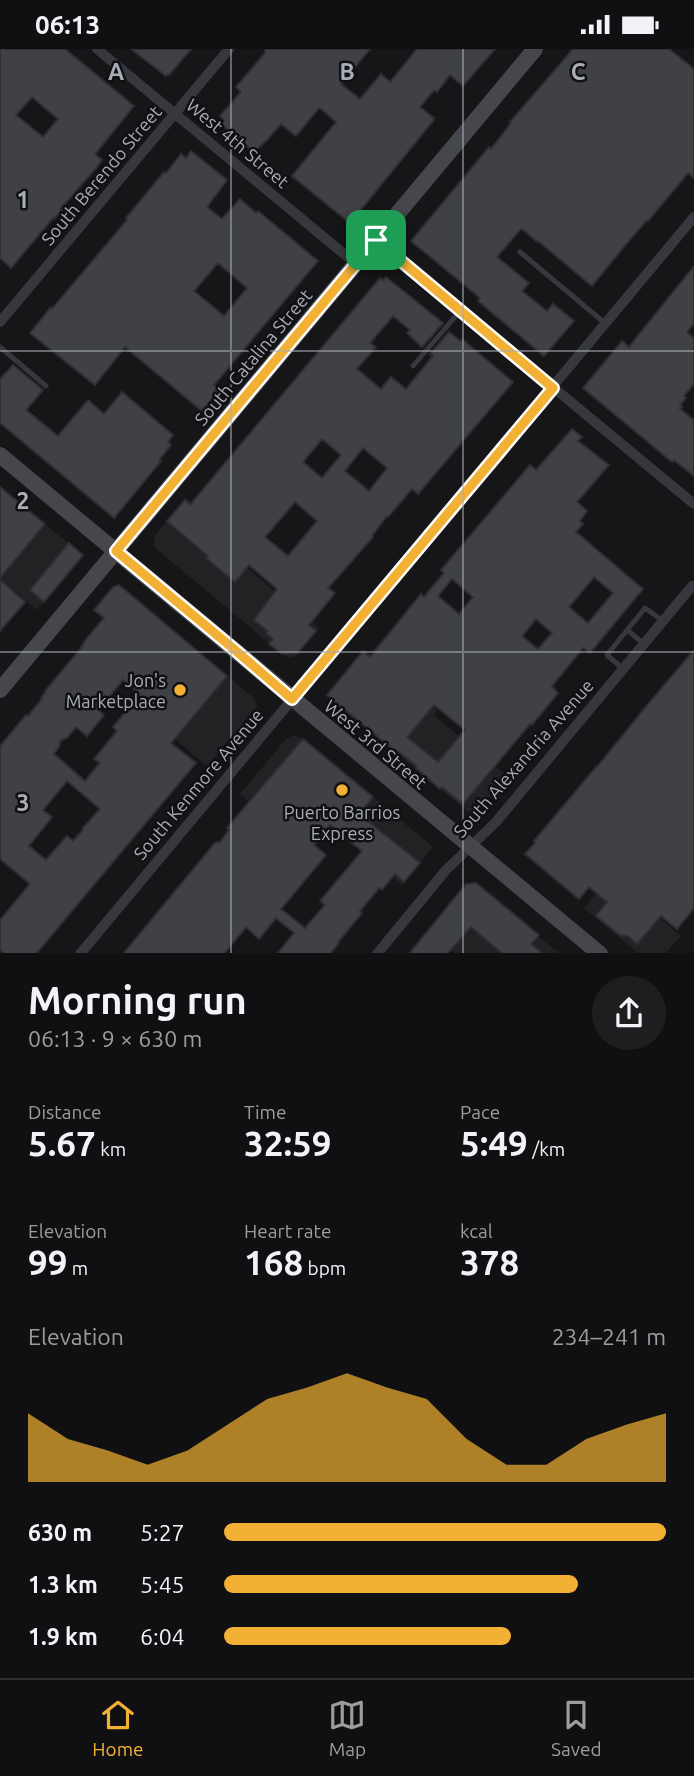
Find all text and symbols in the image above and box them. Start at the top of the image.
text: 06:13 [35,10,100,39]
text: A [108,59,124,84]
text: B [339,59,355,84]
text: C [571,59,586,84]
street label: West 4th Street [183,94,293,192]
street label: South Berendo Street [37,101,165,249]
text: 1 [17,187,29,212]
pin [346,210,406,270]
icon: arrive [357,221,395,259]
street label: South Catalina Street [190,285,316,429]
text: 2 [17,488,29,513]
place label: Jon's Marketplace [66,670,166,711]
street label: South Alexandria Avenue [449,675,597,841]
marker: Jon's Marketplace [172,682,188,698]
street label: West 3rd Street [321,695,431,793]
street label: South Kenmore Avenue [129,705,267,863]
marker: Puerto Barrios Express [334,782,350,798]
text: 3 [17,790,29,815]
place label: Puerto Barrios Express [284,802,400,843]
button: share [592,976,666,1050]
text: Morning run [28,979,247,1021]
text: 06:13 · 9 × 630 m [28,1026,202,1051]
text: Distance [28,1101,102,1123]
text: Time [244,1101,286,1123]
text: Pace [460,1101,500,1123]
text: 5.67 [28,1123,96,1163]
text: 32:59 [244,1123,332,1163]
text: 5:49 [460,1123,528,1163]
text: km [96,1138,126,1160]
text: /km [528,1138,565,1160]
text: Elevation [28,1220,107,1242]
text: Heart rate [244,1220,331,1242]
text: kcal [460,1220,493,1242]
text: 99 [28,1242,67,1282]
text: 168 [244,1242,303,1282]
text: 378 [460,1242,519,1282]
text: m [67,1257,88,1279]
text: bpm [303,1257,346,1279]
text: Elevation [28,1324,124,1349]
text: 234–241 m [552,1324,666,1349]
text: 630 m [28,1520,92,1545]
text: 5:27 [140,1520,185,1545]
text: 1.3 km [28,1572,98,1597]
text: 5:45 [140,1572,185,1597]
text: 1.9 km [28,1624,98,1649]
text: 6:04 [140,1624,185,1649]
tab: Home [92,1696,144,1760]
tab: Map [328,1696,366,1760]
tab: Saved [551,1696,602,1760]

